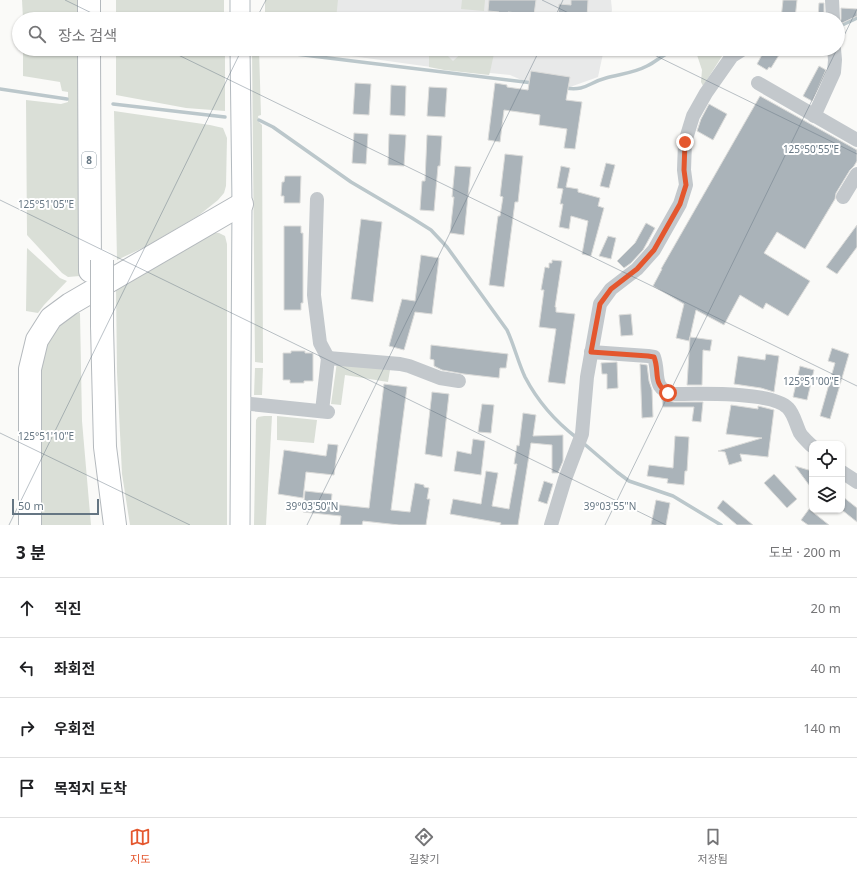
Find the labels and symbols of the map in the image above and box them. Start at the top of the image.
route end [676,133,694,151]
text: 125°50'55"E [783,142,839,156]
road number: 8 [82,152,96,168]
text: 125°51'05"E [18,197,74,211]
text: 125°51'00"E [783,374,839,388]
route start [659,384,677,402]
text: 125°51'10"E [18,429,74,443]
scale bar [12,497,99,516]
text: 39°03'50"N [286,499,338,513]
text: 39°03'55"N [584,499,636,513]

